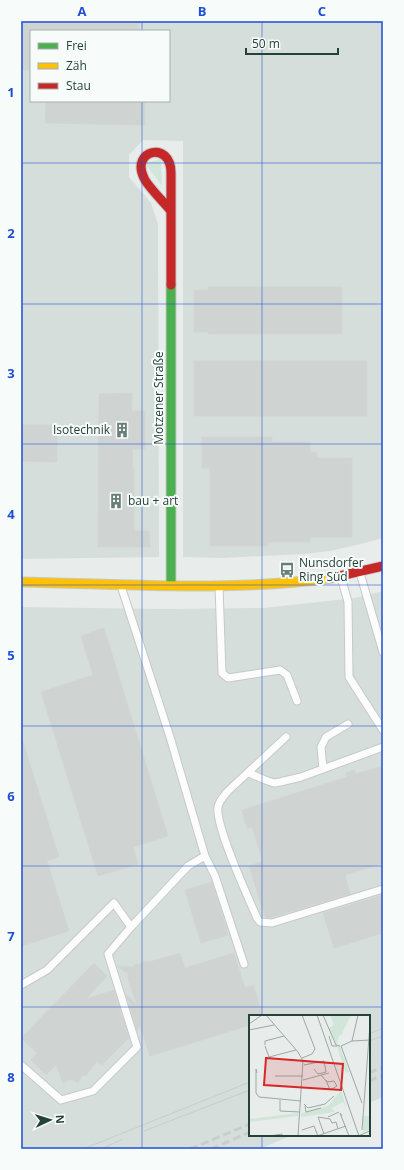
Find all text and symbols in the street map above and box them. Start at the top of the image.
text: A [78,2,87,20]
text: B [198,2,207,20]
text: C [318,2,326,20]
legend [30,30,170,102]
scale bar [246,30,338,56]
text: 50 m [252,35,280,52]
text: Frei [66,37,87,54]
text: Zäh [66,57,87,74]
text: Stau [66,77,91,94]
text: 1 [7,83,15,101]
text: 2 [7,224,15,242]
street label: Motzener Straße [150,351,167,445]
text: 3 [7,364,15,382]
place label: Isotechnik [53,421,111,438]
building icon: Isotechnik [113,421,131,439]
building icon: bau + art [107,492,125,510]
place label: bau + art [128,492,178,509]
text: 4 [7,505,15,523]
place label: Nunsdorfer Ring Süd [299,554,364,585]
bus stop icon: Nunsdorfer Ring Süd [278,561,296,579]
text: 5 [7,646,15,664]
text: 6 [7,787,15,805]
text: 7 [7,927,15,945]
inset map [249,1015,370,1136]
text: 8 [7,1068,15,1086]
north arrow [30,1100,70,1140]
text: N [53,1114,68,1124]

